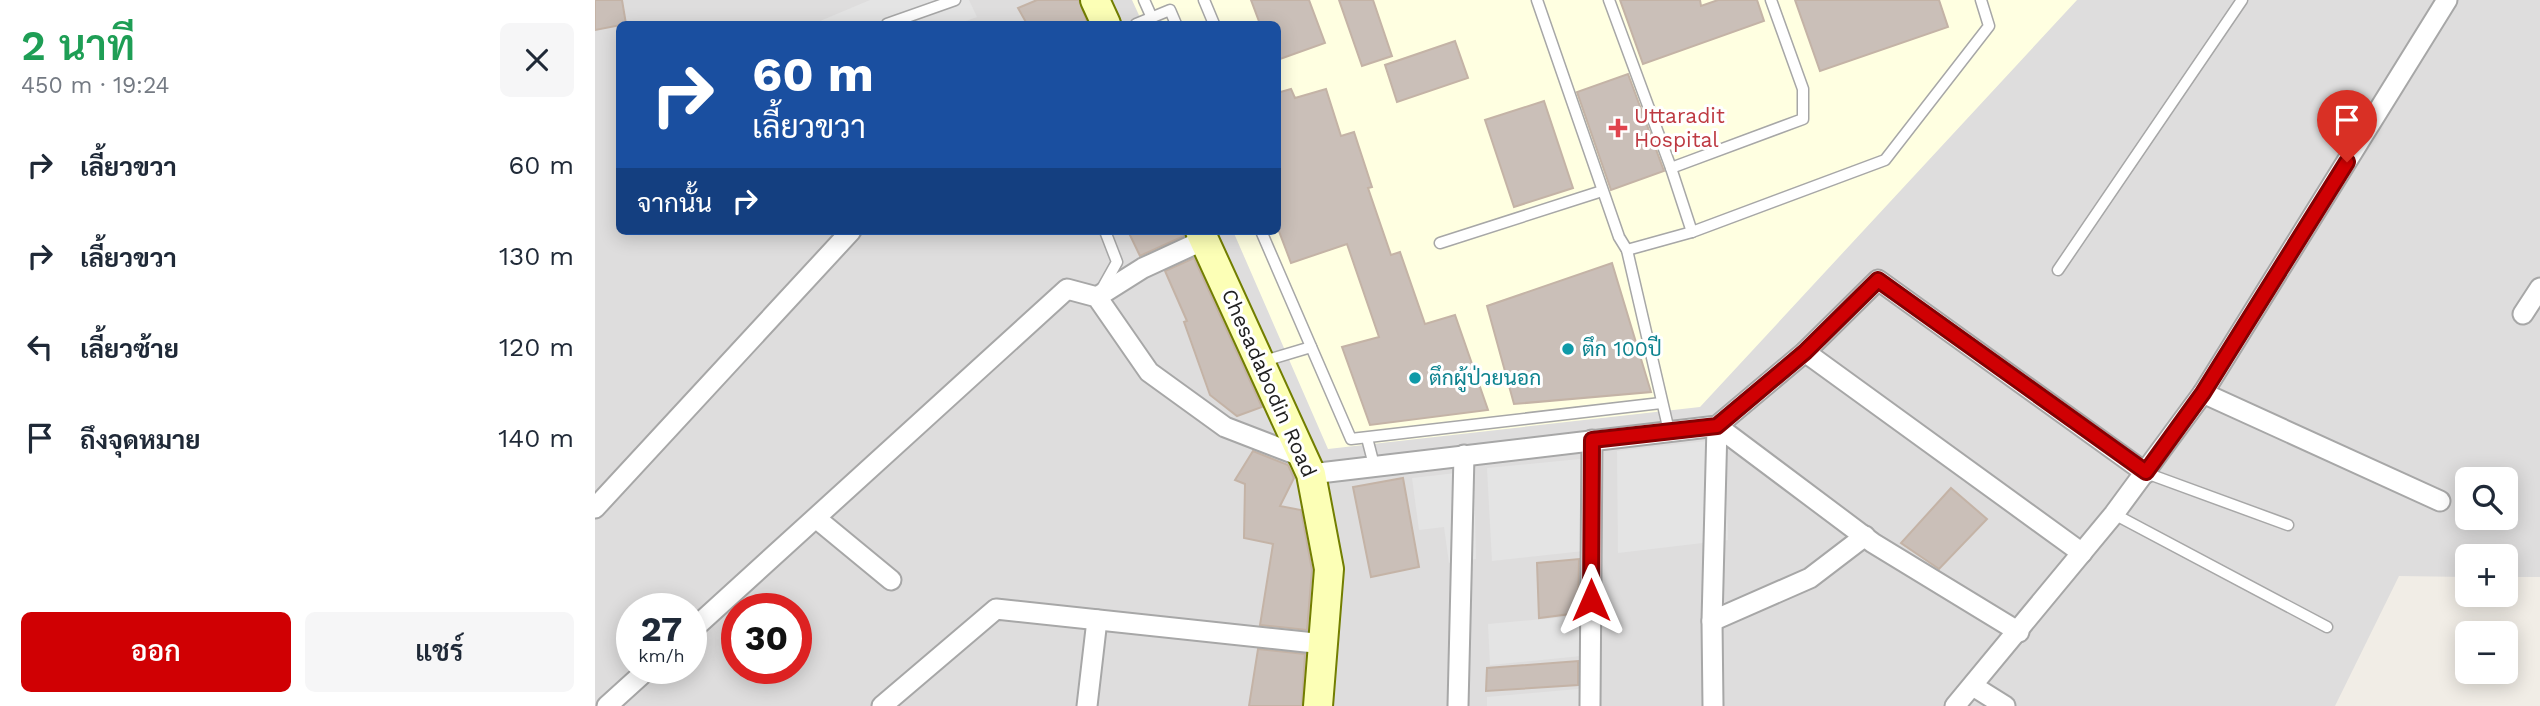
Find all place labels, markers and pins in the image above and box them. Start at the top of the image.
pin [2317,90,2377,162]
place label: Uttaradit Hospital [1634,103,1725,152]
marker: Uttaradit Hospital [1608,118,1628,138]
place label: ตึก 100ปี [1582,335,1662,361]
marker: ตึก 100ปี [1560,341,1576,357]
place label: ตึกผู้ป่วยนอก [1429,365,1541,393]
marker: ตึกผู้ป่วยนอก [1407,370,1423,386]

